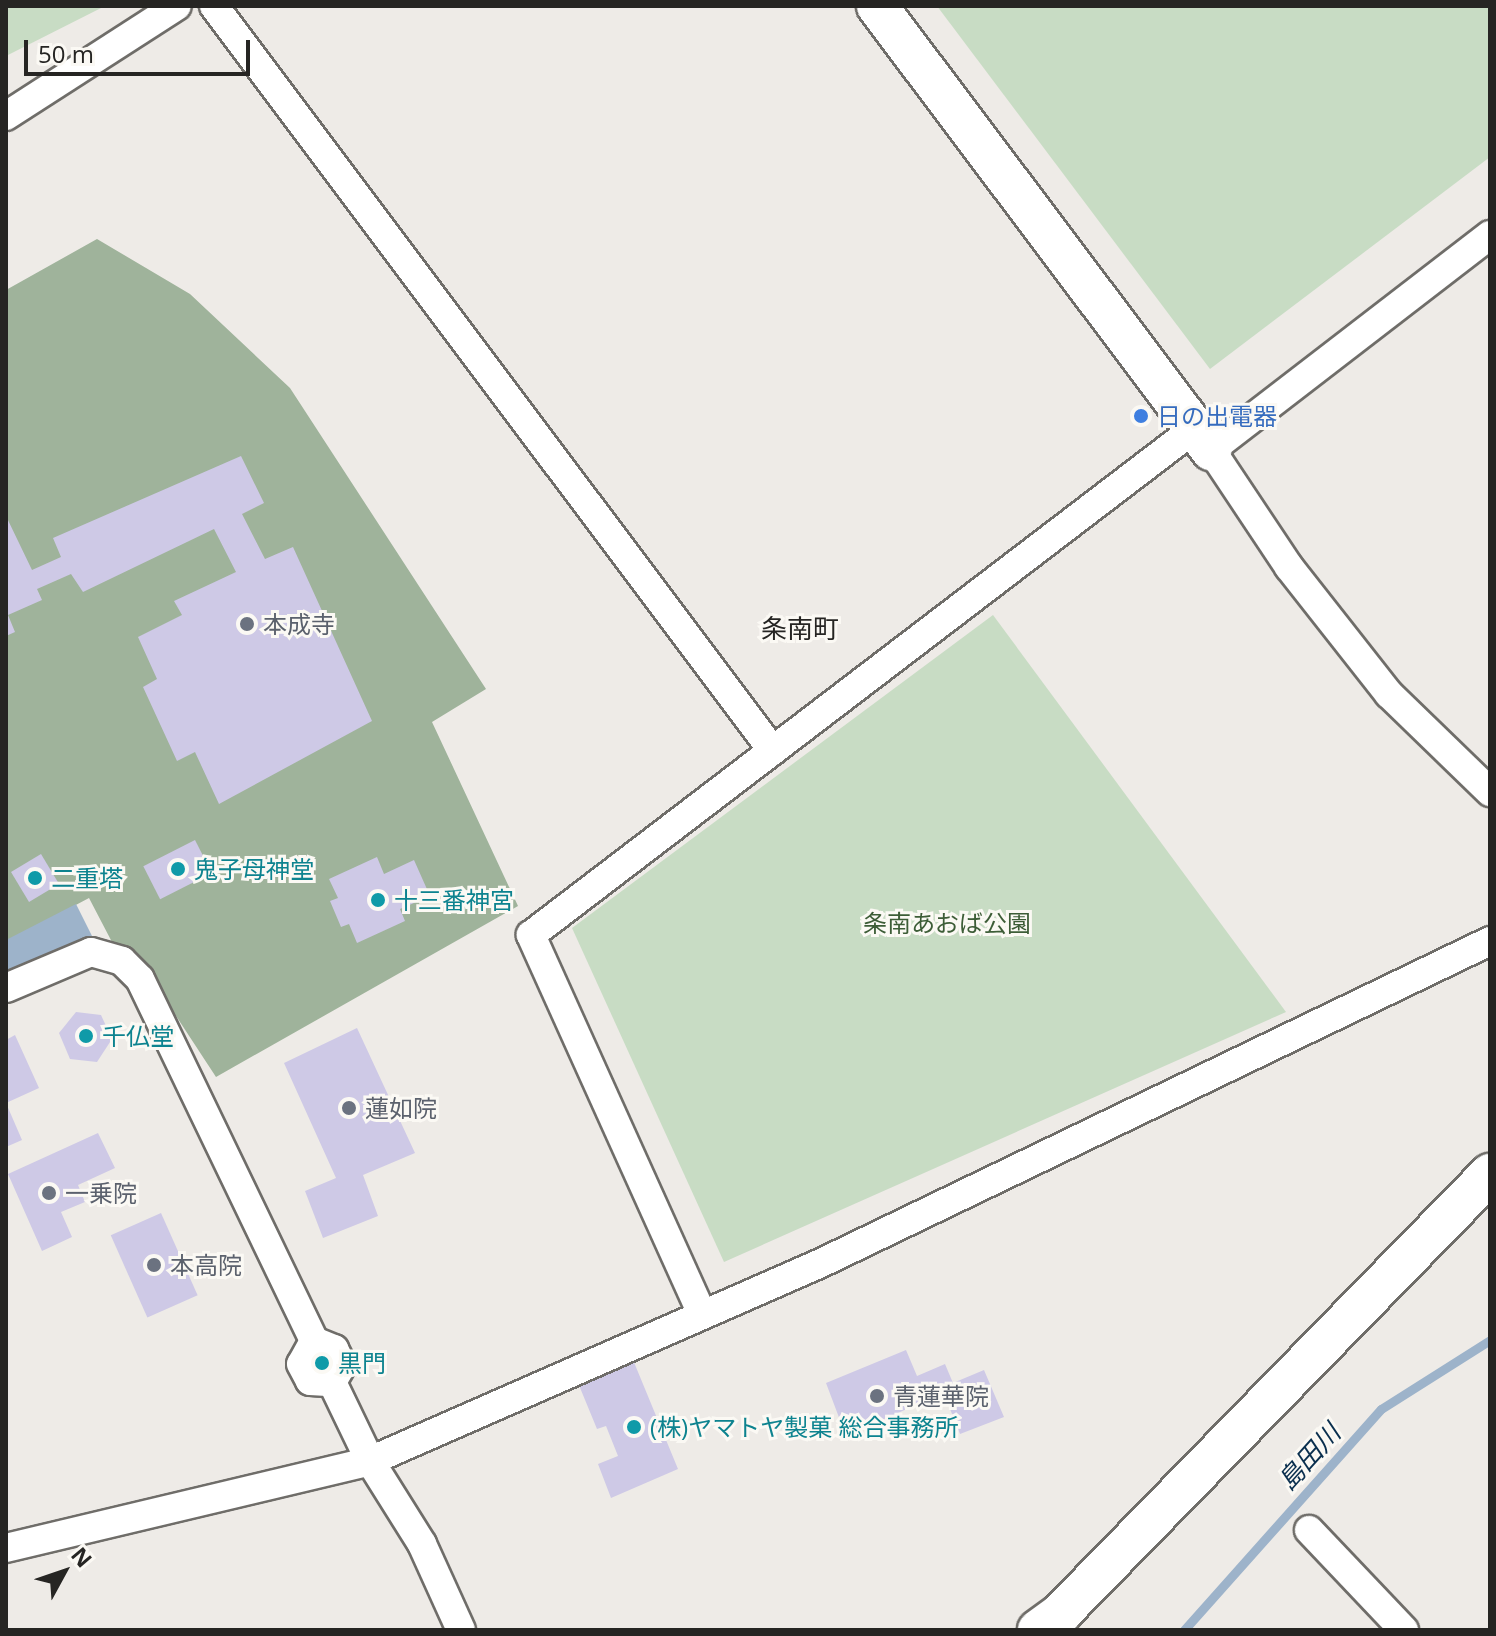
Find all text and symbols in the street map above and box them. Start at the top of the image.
scale bar [28,24,254,74]
text: 50 m [38,37,94,70]
place label: 日の出電器 [1157,402,1277,430]
marker: 日の出電器 [1132,407,1150,425]
place label: 本成寺 [263,610,335,638]
district label: 条南町 [761,613,839,645]
marker: 本成寺 [238,615,256,633]
place label: 鬼子母神堂 [194,855,314,883]
marker: 鬼子母神堂 [169,860,187,878]
place label: 二重塔 [51,864,123,892]
marker: 二重塔 [26,869,44,887]
place label: 十三番神宮 [394,886,514,914]
marker: 十三番神宮 [369,891,387,909]
park label: 条南あおば公園 [863,909,1031,937]
place label: 千仏堂 [102,1022,174,1050]
marker: 千仏堂 [77,1027,95,1045]
place label: 蓮如院 [365,1094,437,1122]
marker: 蓮如院 [340,1099,358,1117]
place label: 一乗院 [65,1179,137,1207]
marker: 一乗院 [40,1184,58,1202]
place label: 本高院 [170,1251,242,1279]
marker: 本高院 [145,1256,163,1274]
place label: 黒門 [338,1349,386,1377]
marker: 黒門 [313,1354,331,1372]
place label: 青蓮華院 [893,1382,989,1410]
marker: 青蓮華院 [868,1387,886,1405]
place label: (株)ヤマトヤ製菓 総合事務所 [650,1413,958,1441]
marker: (株)ヤマトヤ製菓 総合事務所 [625,1418,643,1436]
water label: 島田川 [1271,1418,1347,1496]
north arrow [24,1532,104,1612]
text: N [65,1540,100,1573]

